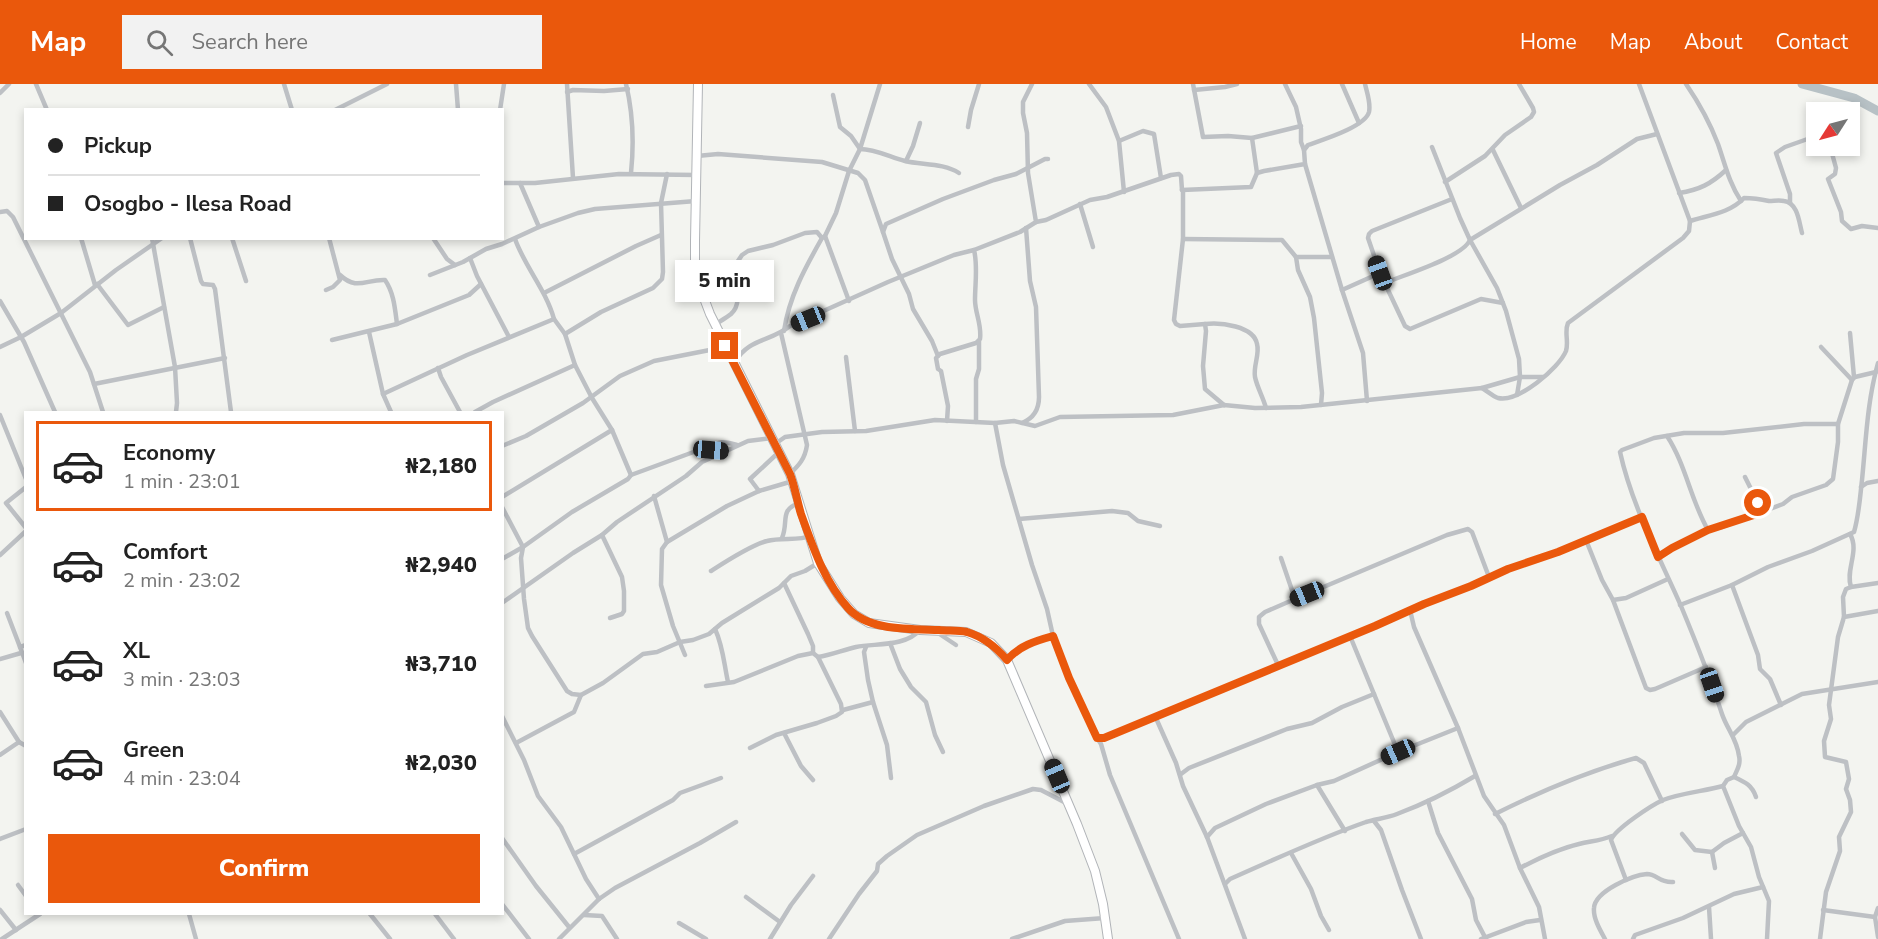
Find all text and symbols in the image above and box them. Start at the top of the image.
search box [122,15,542,69]
text: Map [30,23,86,61]
icon: search [143,26,176,59]
text: Search here [191,27,308,57]
text: Home [1520,28,1577,56]
text: Map [1610,28,1651,56]
text: About [1684,28,1742,56]
text: Contact [1775,28,1848,56]
north arrow [1806,102,1860,156]
map controls [1806,102,1860,156]
text: Pickup [84,131,152,161]
text: Osogbo - Ilesa Road [84,189,292,219]
car [1365,253,1395,293]
callout: 5 min [676,259,774,301]
text: 5 min [698,267,751,294]
car [788,304,828,334]
route end [711,332,738,359]
text: Economy [123,438,215,468]
icon: car [51,439,105,493]
car [692,439,730,461]
text: ₦2,180 [405,451,477,481]
text: 1 min · 23:01 [123,468,241,495]
route start [1744,489,1771,516]
text: Comfort [123,537,207,567]
icon: car [51,538,105,592]
text: ₦2,940 [405,550,477,580]
text: 2 min · 23:02 [123,567,241,594]
car [1287,579,1327,609]
text: XL [123,636,150,666]
icon: car [51,637,105,691]
text: ₦3,710 [405,649,477,679]
car [1698,665,1726,705]
text: 3 min · 23:03 [123,666,241,693]
text: Green [123,735,184,765]
icon: car [51,736,105,790]
car [1378,736,1418,768]
text: ₦2,030 [405,748,477,778]
car [1042,756,1072,796]
text: 4 min · 23:04 [123,765,241,792]
button: Confirm [48,834,480,903]

